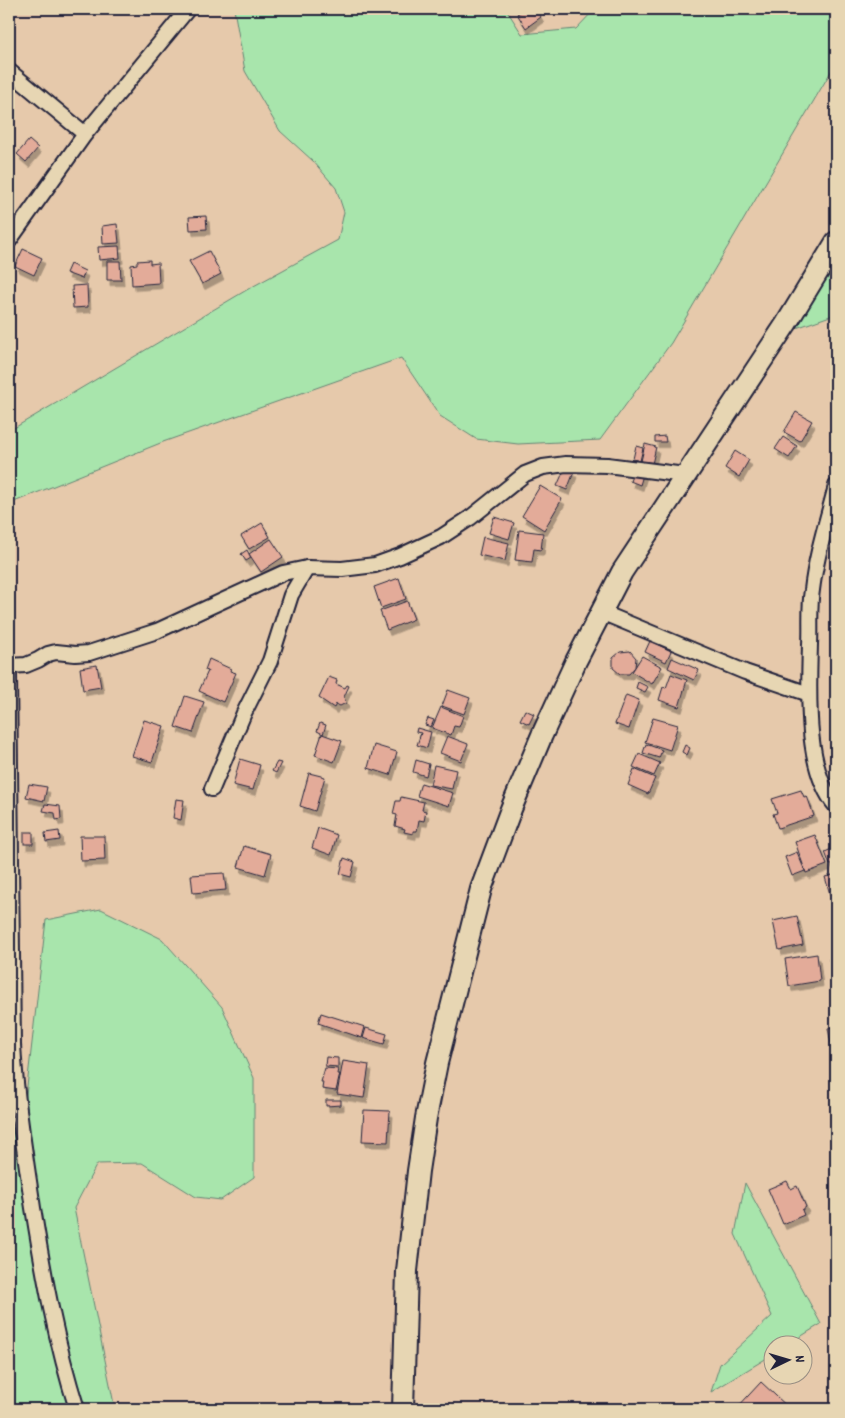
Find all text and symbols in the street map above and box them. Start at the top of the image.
north arrow [762,1336,812,1386]
text: N [789,1355,809,1363]

